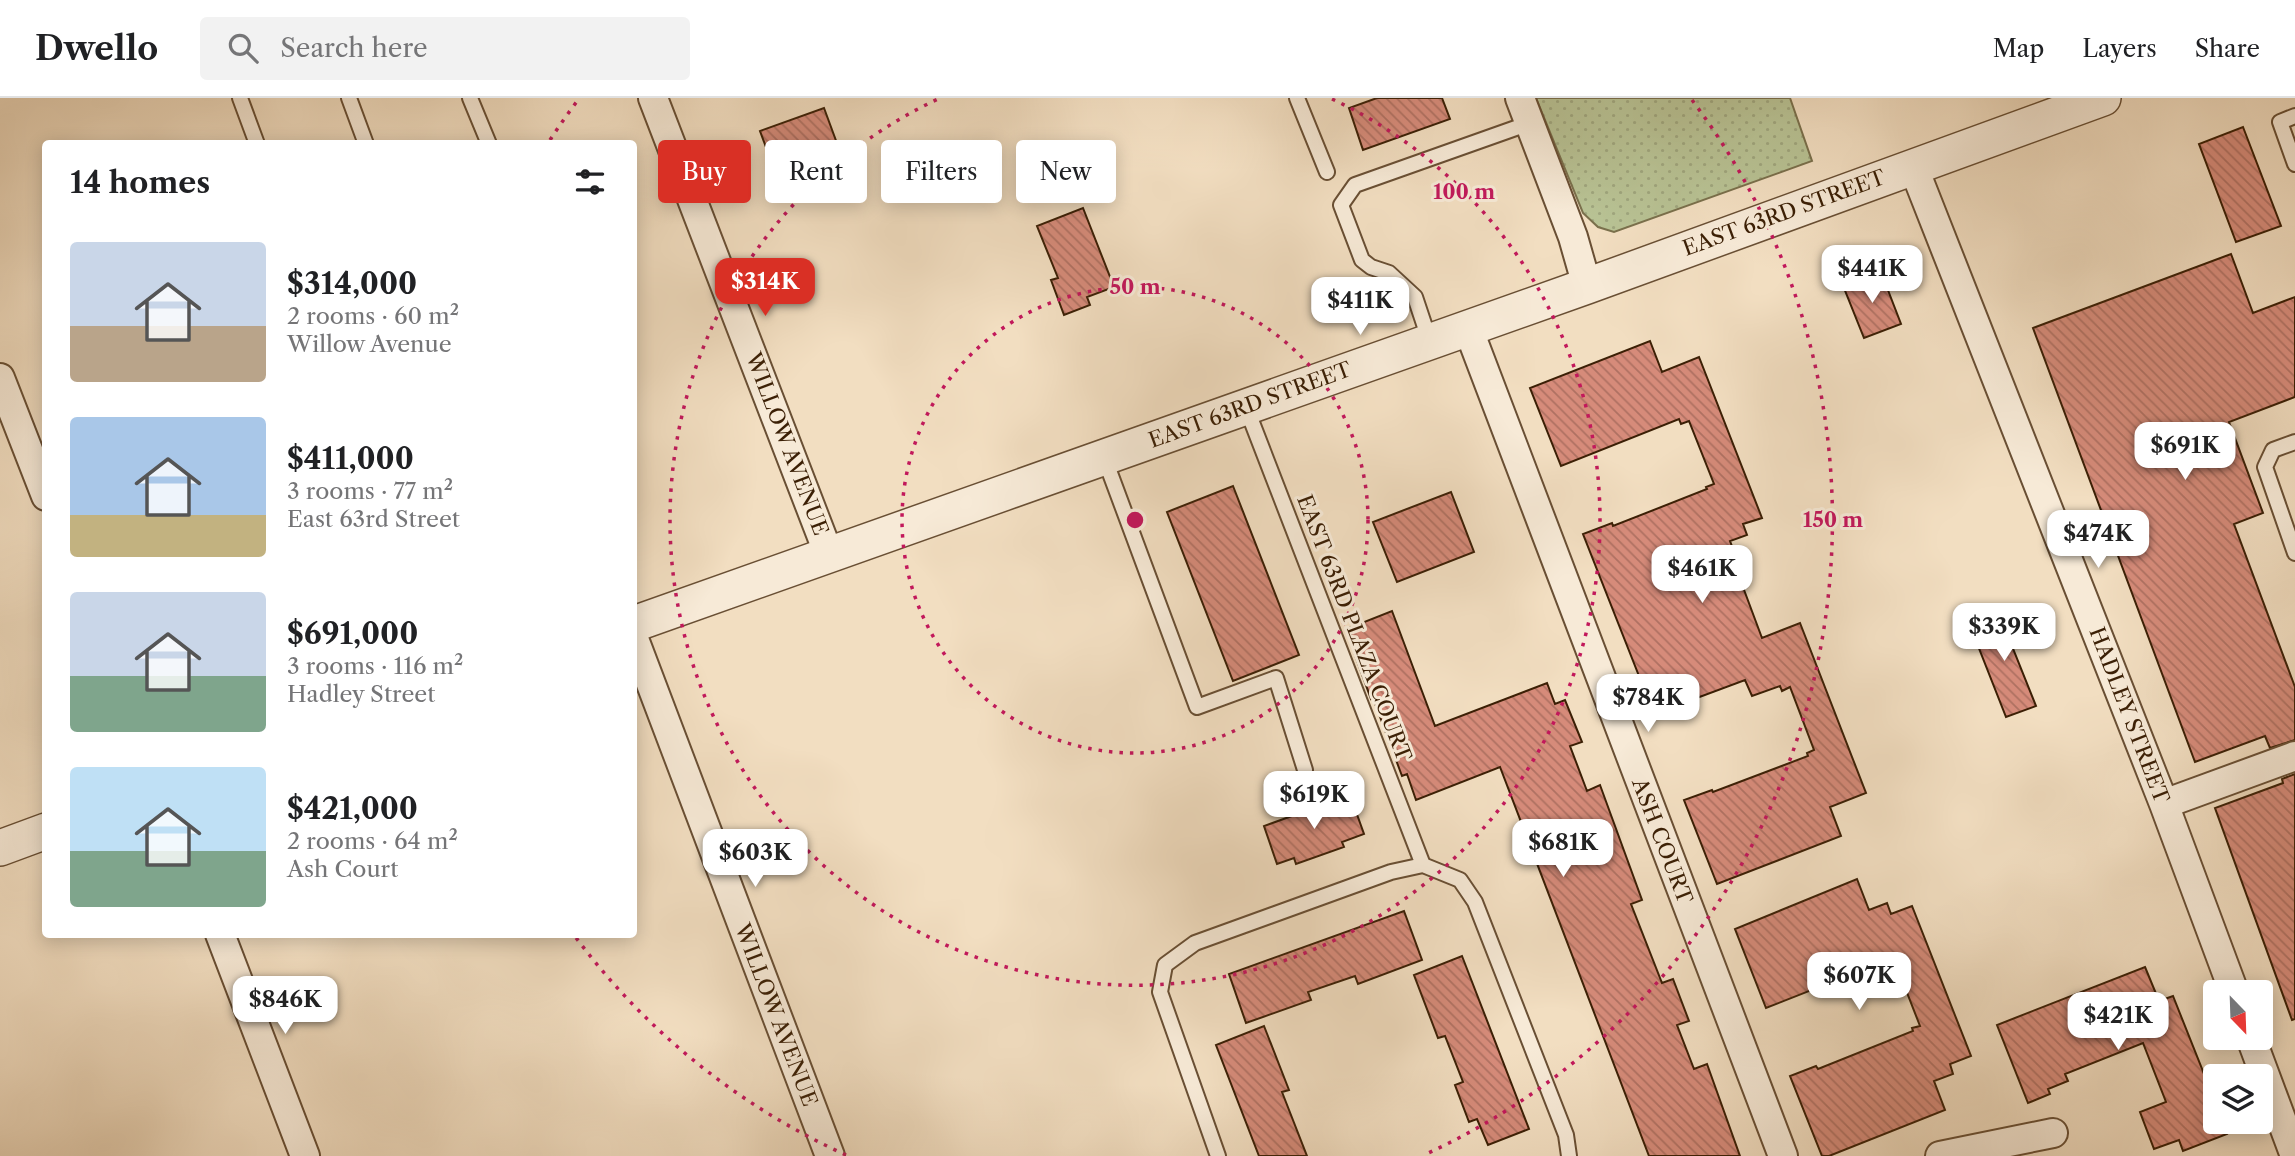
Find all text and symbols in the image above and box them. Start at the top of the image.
search box [200,17,690,80]
text: Dwello [35,28,158,69]
icon: search [224,29,262,67]
text: Search here [280,32,428,64]
text: Map [1993,34,2044,63]
text: Layers [2082,34,2157,63]
text: Share [2195,34,2260,63]
chip: Buy [658,140,751,203]
chip: Rent [765,140,867,203]
chip: Filters [881,140,1002,203]
chip: New [1016,140,1116,203]
icon: filters [571,163,609,201]
text: 14 homes [70,164,210,201]
street label: EAST 63RD STREET [1679,164,1889,261]
text: 100 m [1433,179,1495,204]
pin: $441K [1823,246,1921,305]
text: $441K [1838,254,1906,282]
pin: $314K [716,258,814,318]
text: $314,000 [287,265,417,302]
text: $314K [731,267,799,295]
icon: home [126,270,210,354]
text: 50 m [1109,274,1161,299]
pin: $411K [1311,278,1409,337]
text: $411K [1327,286,1393,314]
text: 2 rooms · 60 m² [287,302,459,330]
text: Willow Avenue [287,330,452,358]
street label: WILLOW AVENUE [741,348,834,539]
street label: EAST 63RD STREET [1145,356,1355,453]
pin: $691K [2136,422,2234,482]
text: $691K [2150,431,2220,459]
text: $411,000 [287,440,414,477]
icon: home [126,445,210,529]
text: 3 rooms · 77 m² [287,477,453,505]
street label: EAST 63RD PLAZA COURT [1292,491,1417,765]
text: East 63rd Street [287,505,460,533]
text: 150 m [1803,507,1863,532]
centre of rings [1123,508,1147,532]
pin: $474K [2049,510,2147,570]
text: $474K [2063,519,2133,547]
pin: $461K [1653,546,1751,605]
text: $461K [1668,554,1736,582]
pin: $339K [1955,603,2053,663]
text: $339K [1969,612,2039,640]
text: $691,000 [287,615,418,652]
icon: home [126,620,210,704]
street label: HADLEY STREET [2084,623,2175,807]
text: 3 rooms · 116 m² [287,652,463,680]
pin: $784K [1599,674,1697,734]
text: Hadley Street [287,680,435,708]
text: $784K [1612,683,1684,711]
pin: $619K [1265,772,1363,831]
street label: ASH COURT [1627,774,1698,907]
text: $619K [1279,780,1349,808]
text: $421,000 [287,790,418,827]
icon: home [126,795,210,879]
pin: $681K [1514,820,1612,879]
text: 2 rooms · 64 m² [287,827,458,855]
text: $681K [1528,828,1598,856]
pin: $603K [706,830,804,889]
text: $603K [719,838,791,866]
text: Ash Court [287,855,398,883]
street label: WILLOW AVENUE [730,919,823,1110]
pin: $607K [1810,953,1908,1012]
text: $607K [1823,961,1895,989]
pin: $846K [236,976,334,1036]
north arrow [2203,980,2273,1050]
map controls [2203,980,2273,1134]
text: $846K [249,985,321,1013]
pin: $421K [2069,992,2167,1052]
text: $421K [2084,1001,2152,1029]
button: layers [2203,1064,2273,1134]

